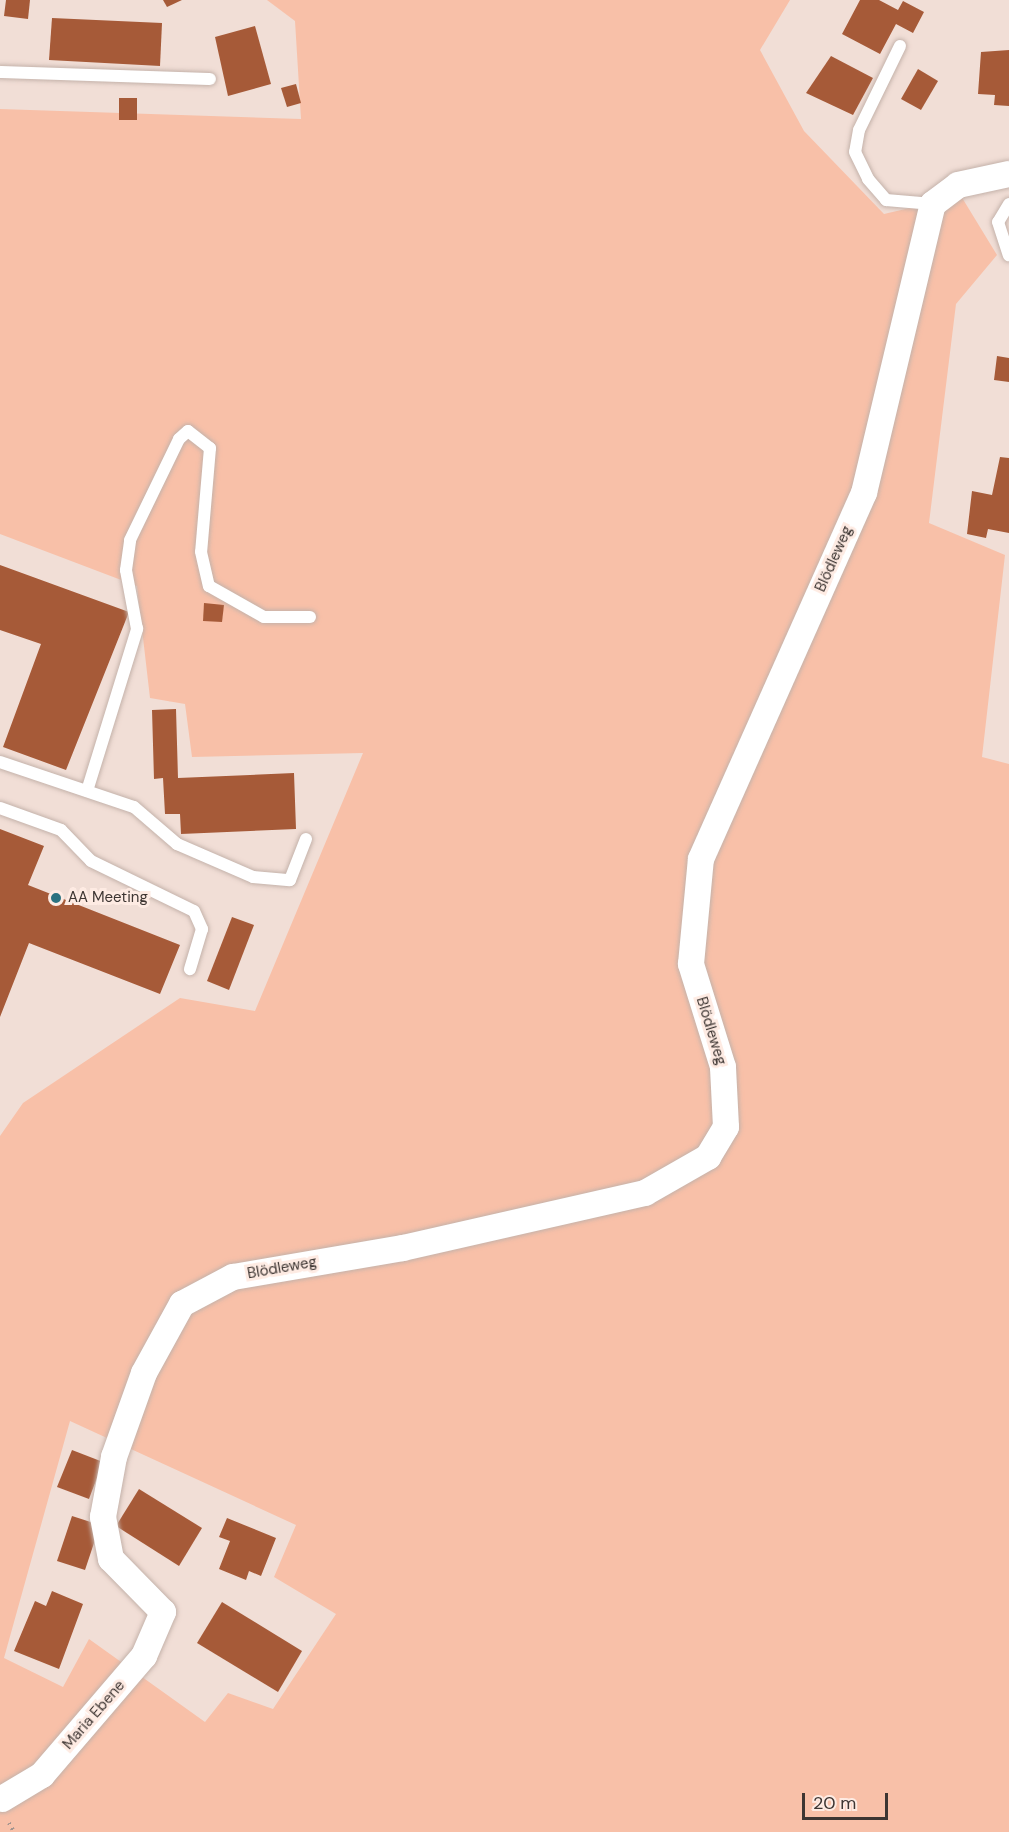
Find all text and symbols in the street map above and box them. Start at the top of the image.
street label: Blödleweg [811,523,857,595]
place label: AA Meeting [68,889,148,907]
marker: AA Meeting [49,891,63,905]
street label: Blödleweg [692,995,730,1067]
street label: Blödleweg [246,1253,318,1283]
street label: Maria Ebene [59,1677,129,1753]
scale bar [805,1781,890,1819]
text: 20 m [813,1791,856,1815]

